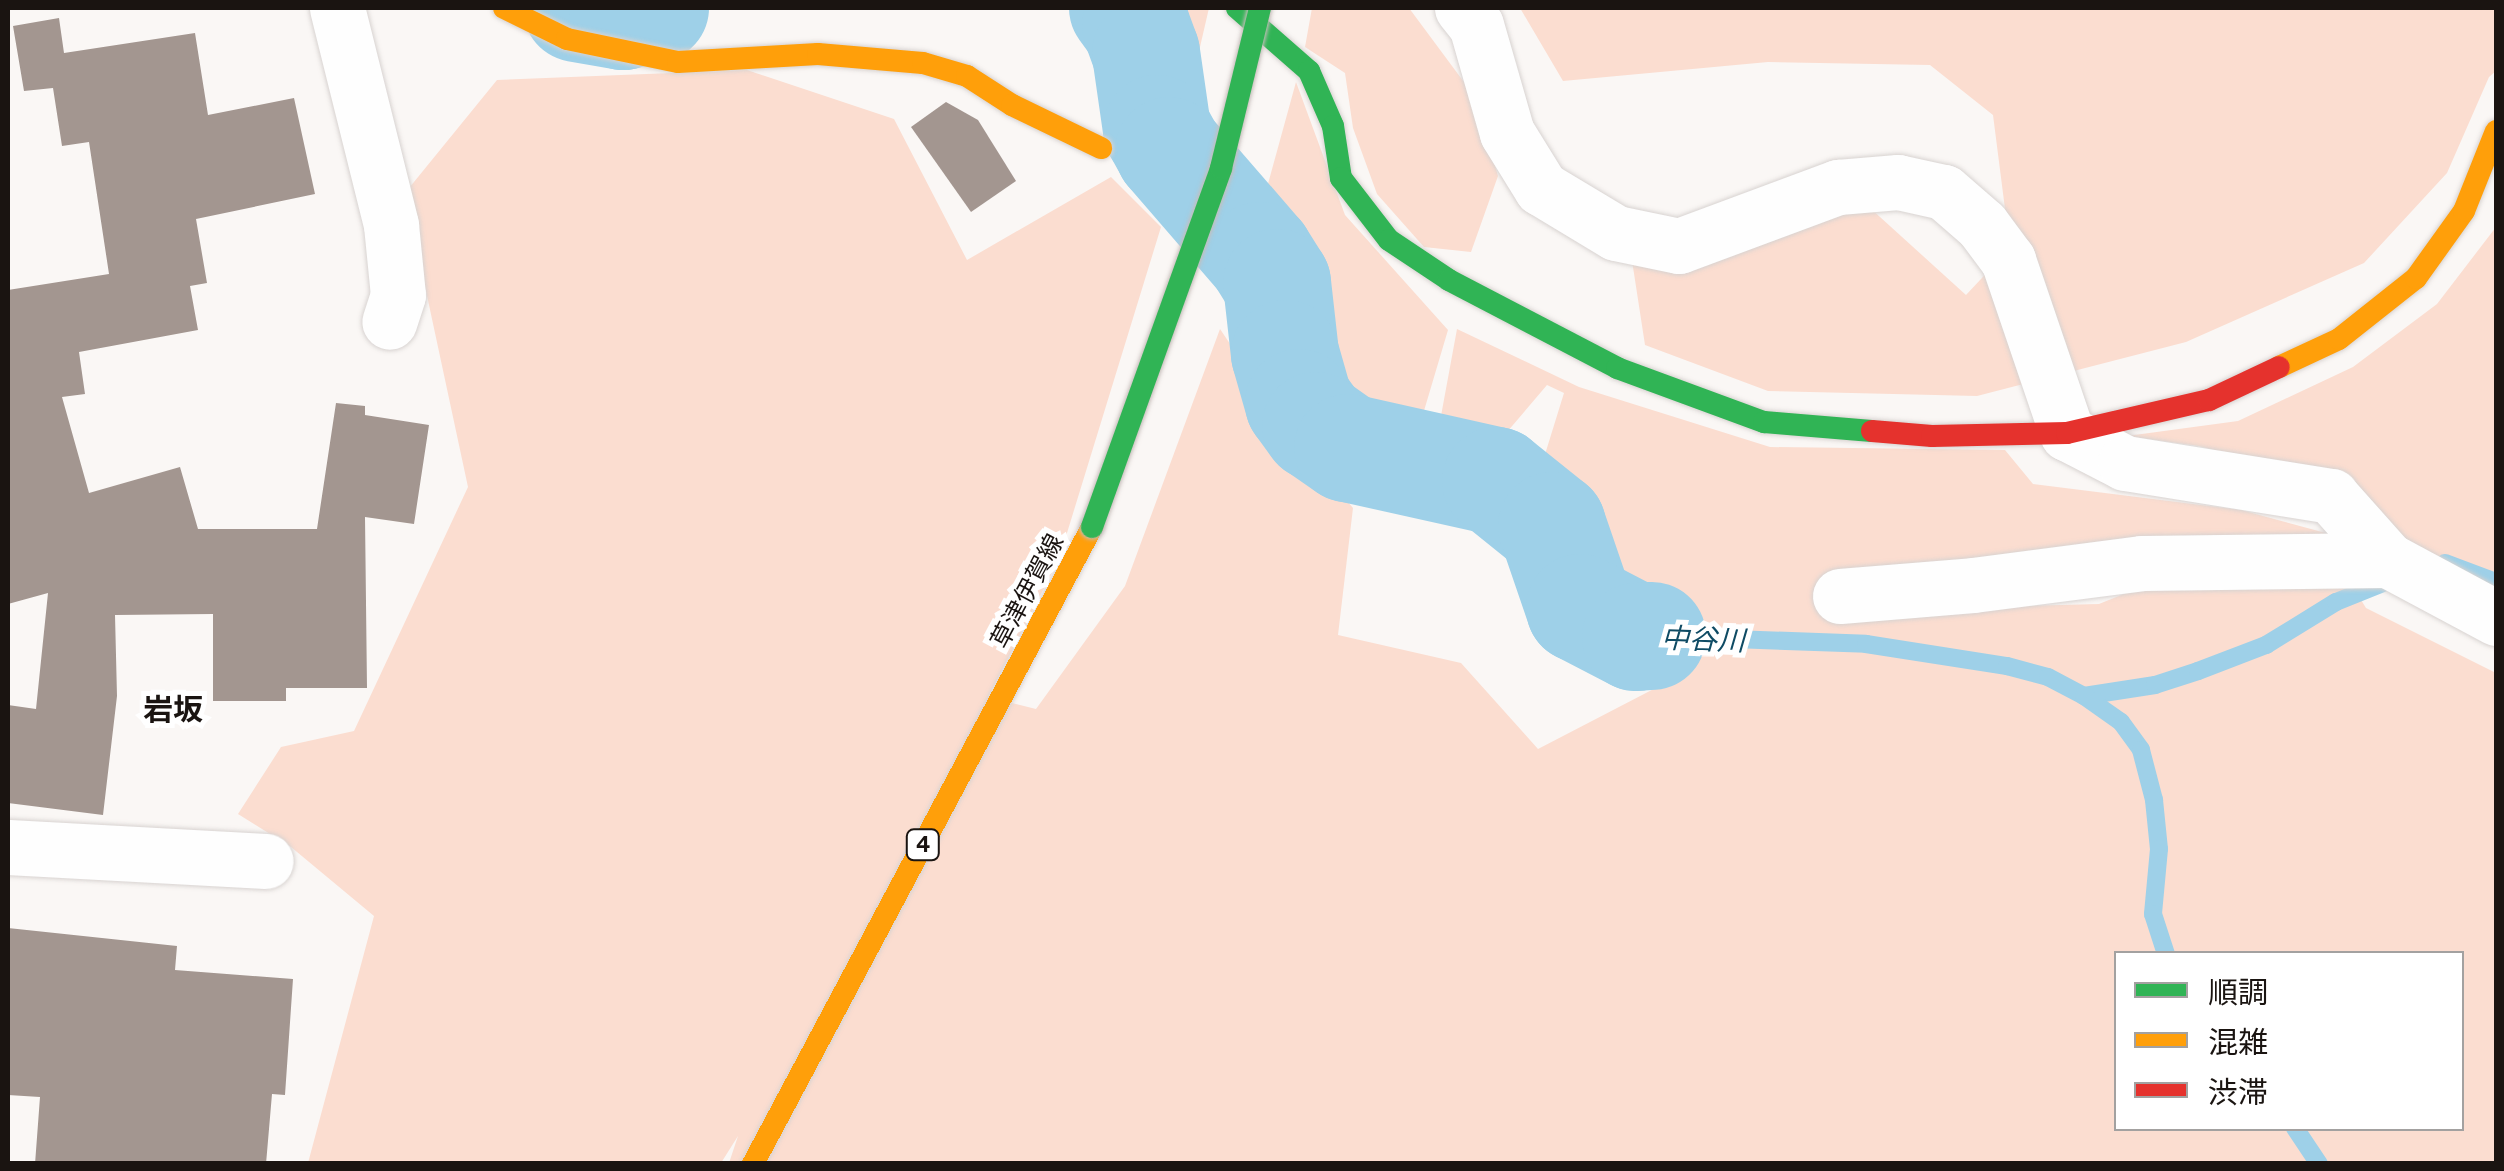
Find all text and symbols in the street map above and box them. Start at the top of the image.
street label: 草津伊賀線 [984,529,1070,653]
water label: 中谷川 [1660,621,1746,657]
district label: 岩坂 [143,691,203,727]
road number: 4 [906,828,940,862]
legend [2114,951,2464,1131]
text: 順調 [2208,974,2268,1010]
text: 混雑 [2208,1024,2268,1060]
text: 渋滞 [2208,1074,2268,1110]

